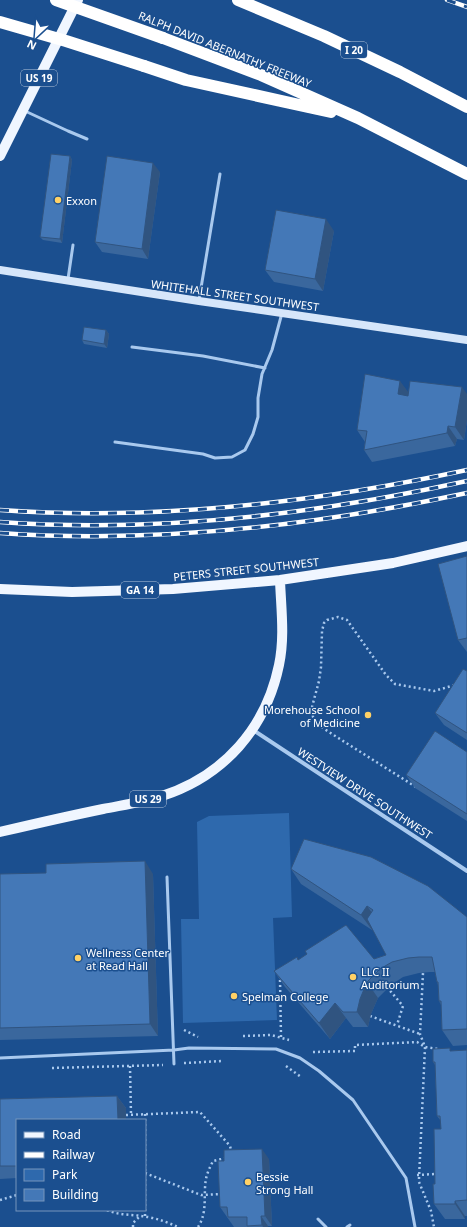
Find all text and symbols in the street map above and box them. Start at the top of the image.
street label: RALPH DAVID ABERNATHY FREEWAY [136,7,314,91]
north arrow [16,16,56,56]
text: N [24,37,39,54]
road number: I 20 [341,42,367,58]
road number: US 19 [21,70,57,86]
place label: Exxon [66,193,97,208]
marker: Exxon [53,195,63,205]
street label: WHITEHALL STREET SOUTHWEST [150,276,320,314]
street label: PETERS STREET SOUTHWEST [172,554,320,584]
road number: GA 14 [121,582,159,598]
place label: Morehouse School of Medicine [264,702,360,730]
marker: Morehouse School of Medicine [363,710,373,720]
street label: WESTVIEW DRIVE SOUTHWEST [295,744,435,842]
road number: US 29 [130,791,166,807]
place label: Wellness Center at Read Hall [86,945,169,973]
marker: Wellness Center at Read Hall [73,953,83,963]
place label: LLC II Auditorium [361,964,420,992]
marker: LLC II Auditorium [348,972,358,982]
place label: Spelman College [242,989,328,1004]
marker: Spelman College [229,991,239,1001]
legend [16,1119,146,1211]
text: Road [52,1126,81,1143]
text: Railway [52,1146,96,1163]
text: Park [52,1166,78,1183]
place label: Bessie Strong Hall [256,1169,313,1197]
marker: Bessie Strong Hall [243,1177,253,1187]
text: Building [52,1186,99,1203]

